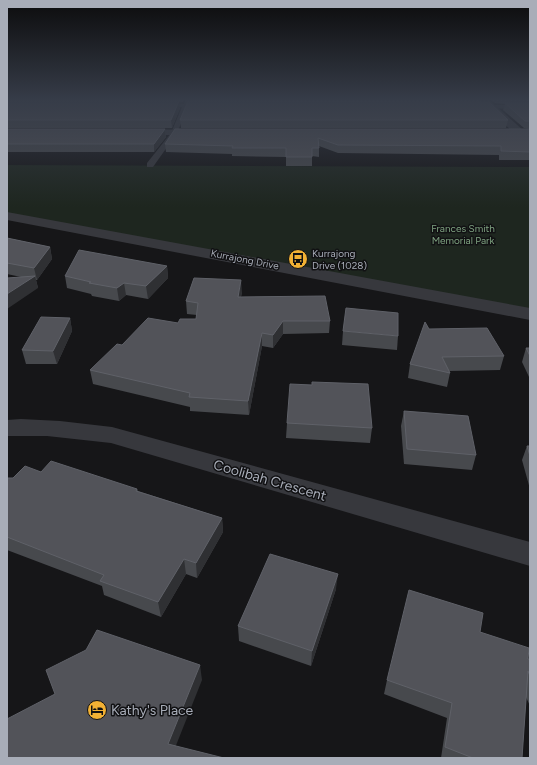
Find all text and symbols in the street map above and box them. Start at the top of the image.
park label: Frances Smith Memorial Park [431,222,495,247]
street label: Kurrajong Drive [210,247,281,273]
place label: Kurrajong Drive (1028) [312,247,367,272]
bus stop icon: Kurrajong Drive (1028) [287,248,309,270]
street label: Coolibah Crescent [211,456,328,505]
hotel icon: Kathy's Place [86,699,108,721]
place label: Kathy's Place [111,702,194,719]

